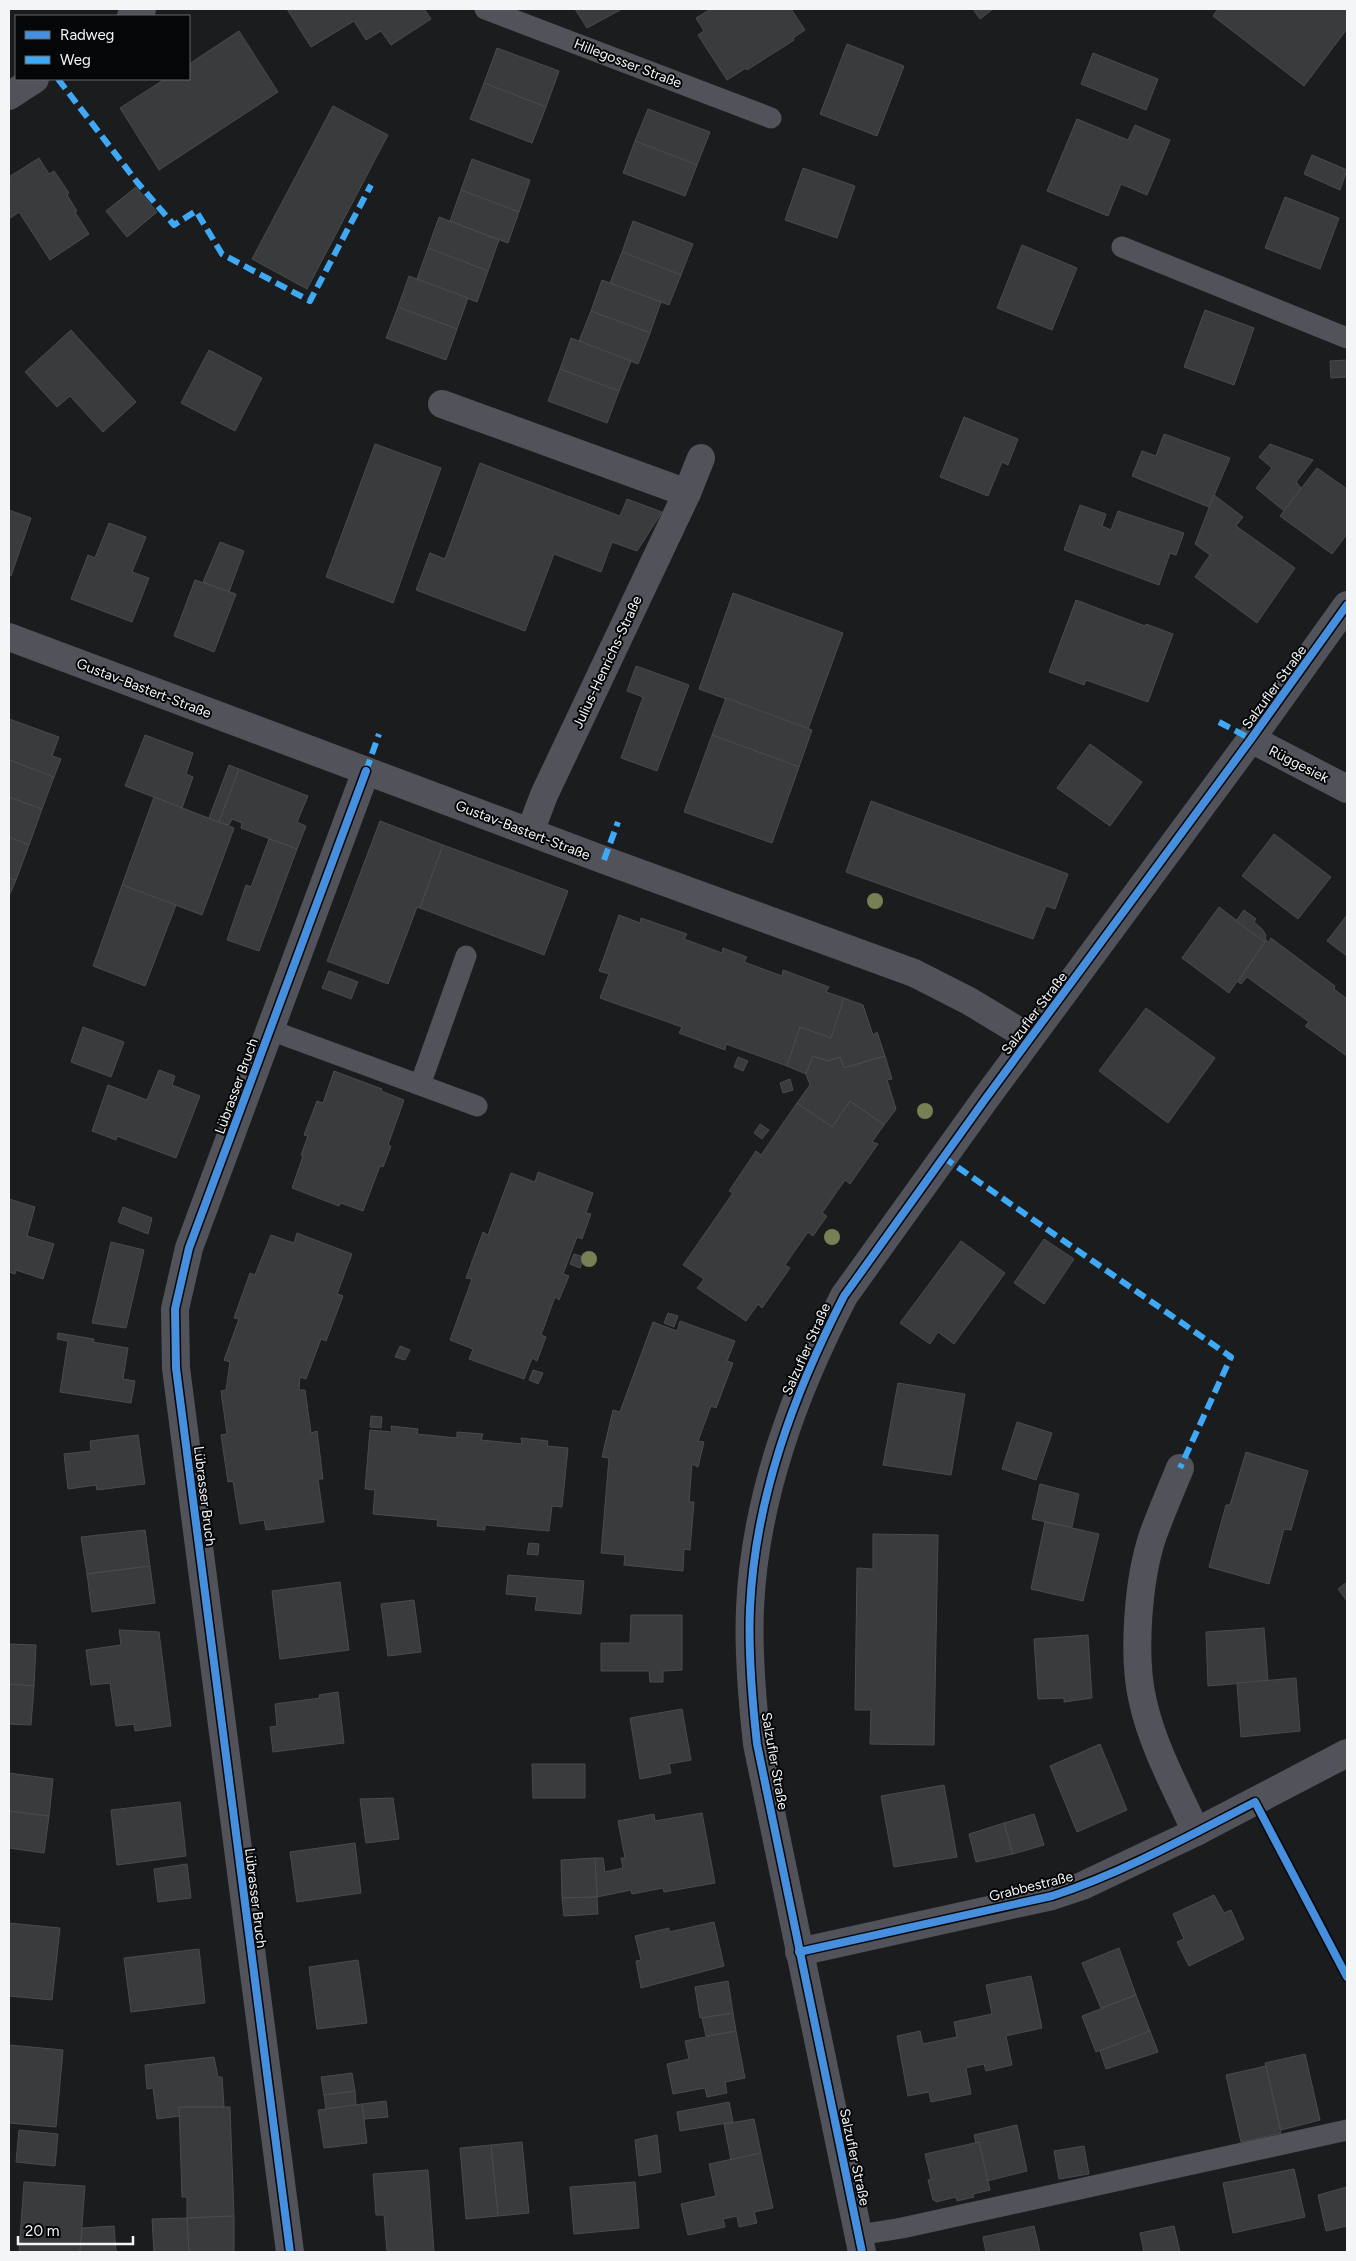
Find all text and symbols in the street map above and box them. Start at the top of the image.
legend [15,15,190,80]
text: Radweg [60,26,114,44]
street label: Hillegosser Straße [572,35,684,92]
text: Weg [60,51,91,69]
street label: Julius-Henrichs-Straße [569,593,646,731]
street label: Salzufler Straße [1238,642,1311,732]
street label: Gustav-Bastert-Straße [74,655,214,722]
street label: Rüggesiek [1266,742,1332,787]
street label: Gustav-Bastert-Straße [453,797,593,864]
street label: Salzufler Straße [998,968,1071,1058]
street label: Lübrasser Bruch [211,1036,262,1136]
street label: Salzufler Straße [779,1300,834,1398]
street label: Lübrasser Bruch [190,1445,219,1547]
street label: Salzufler Straße [758,1711,792,1812]
street label: Lübrasser Bruch [241,1847,270,1949]
street label: Grabbestraße [987,1868,1075,1905]
street label: Salzufler Straße [836,2107,873,2208]
scale bar [18,2214,132,2246]
text: 20 m [25,2222,59,2240]

